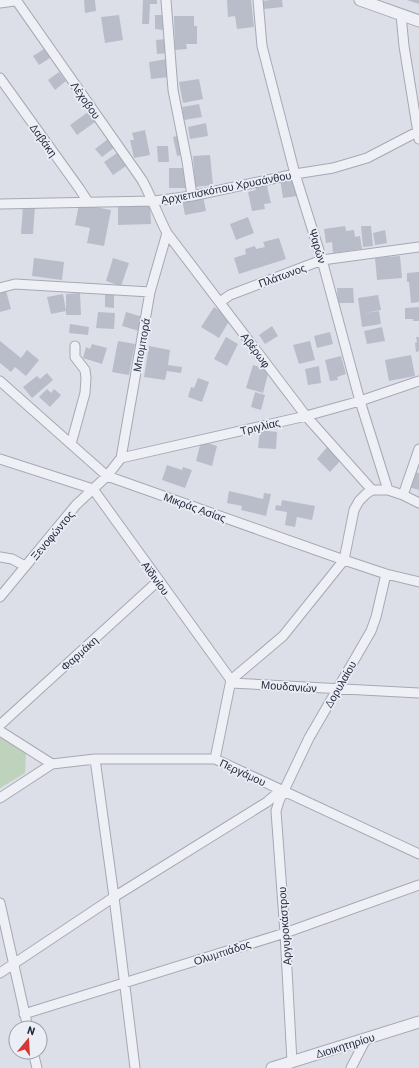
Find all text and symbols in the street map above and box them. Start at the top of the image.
street label: Λέχοβου [69,79,103,121]
street label: Δαβάκη [28,121,60,159]
street label: Αρχιεπισκόπου Χρυσάνθου [160,168,292,206]
street label: Ψαρών [307,227,330,265]
street label: Πλάτωνος [257,260,307,290]
street label: Μπομπορά [130,317,152,373]
street label: Αβέρωφ [239,330,273,370]
street label: Τριγλίας [239,415,281,437]
street label: Μικράς Ασίας [162,490,228,524]
street label: Ξενοφώντος [28,508,76,562]
street label: Αϊδινίου [139,559,173,597]
street label: Φαρμάκη [58,633,100,673]
street label: Δορυλαίου [321,658,359,710]
street label: Μουδανιών [261,678,318,694]
street label: Περγάμου [218,756,268,788]
street label: Αργυροκάστρου [275,886,293,966]
street label: Ολυμπιάδος [192,937,252,967]
north arrow [8,1020,48,1060]
text: N [26,1023,37,1037]
street label: Διοικητηρίου [314,1030,376,1060]

